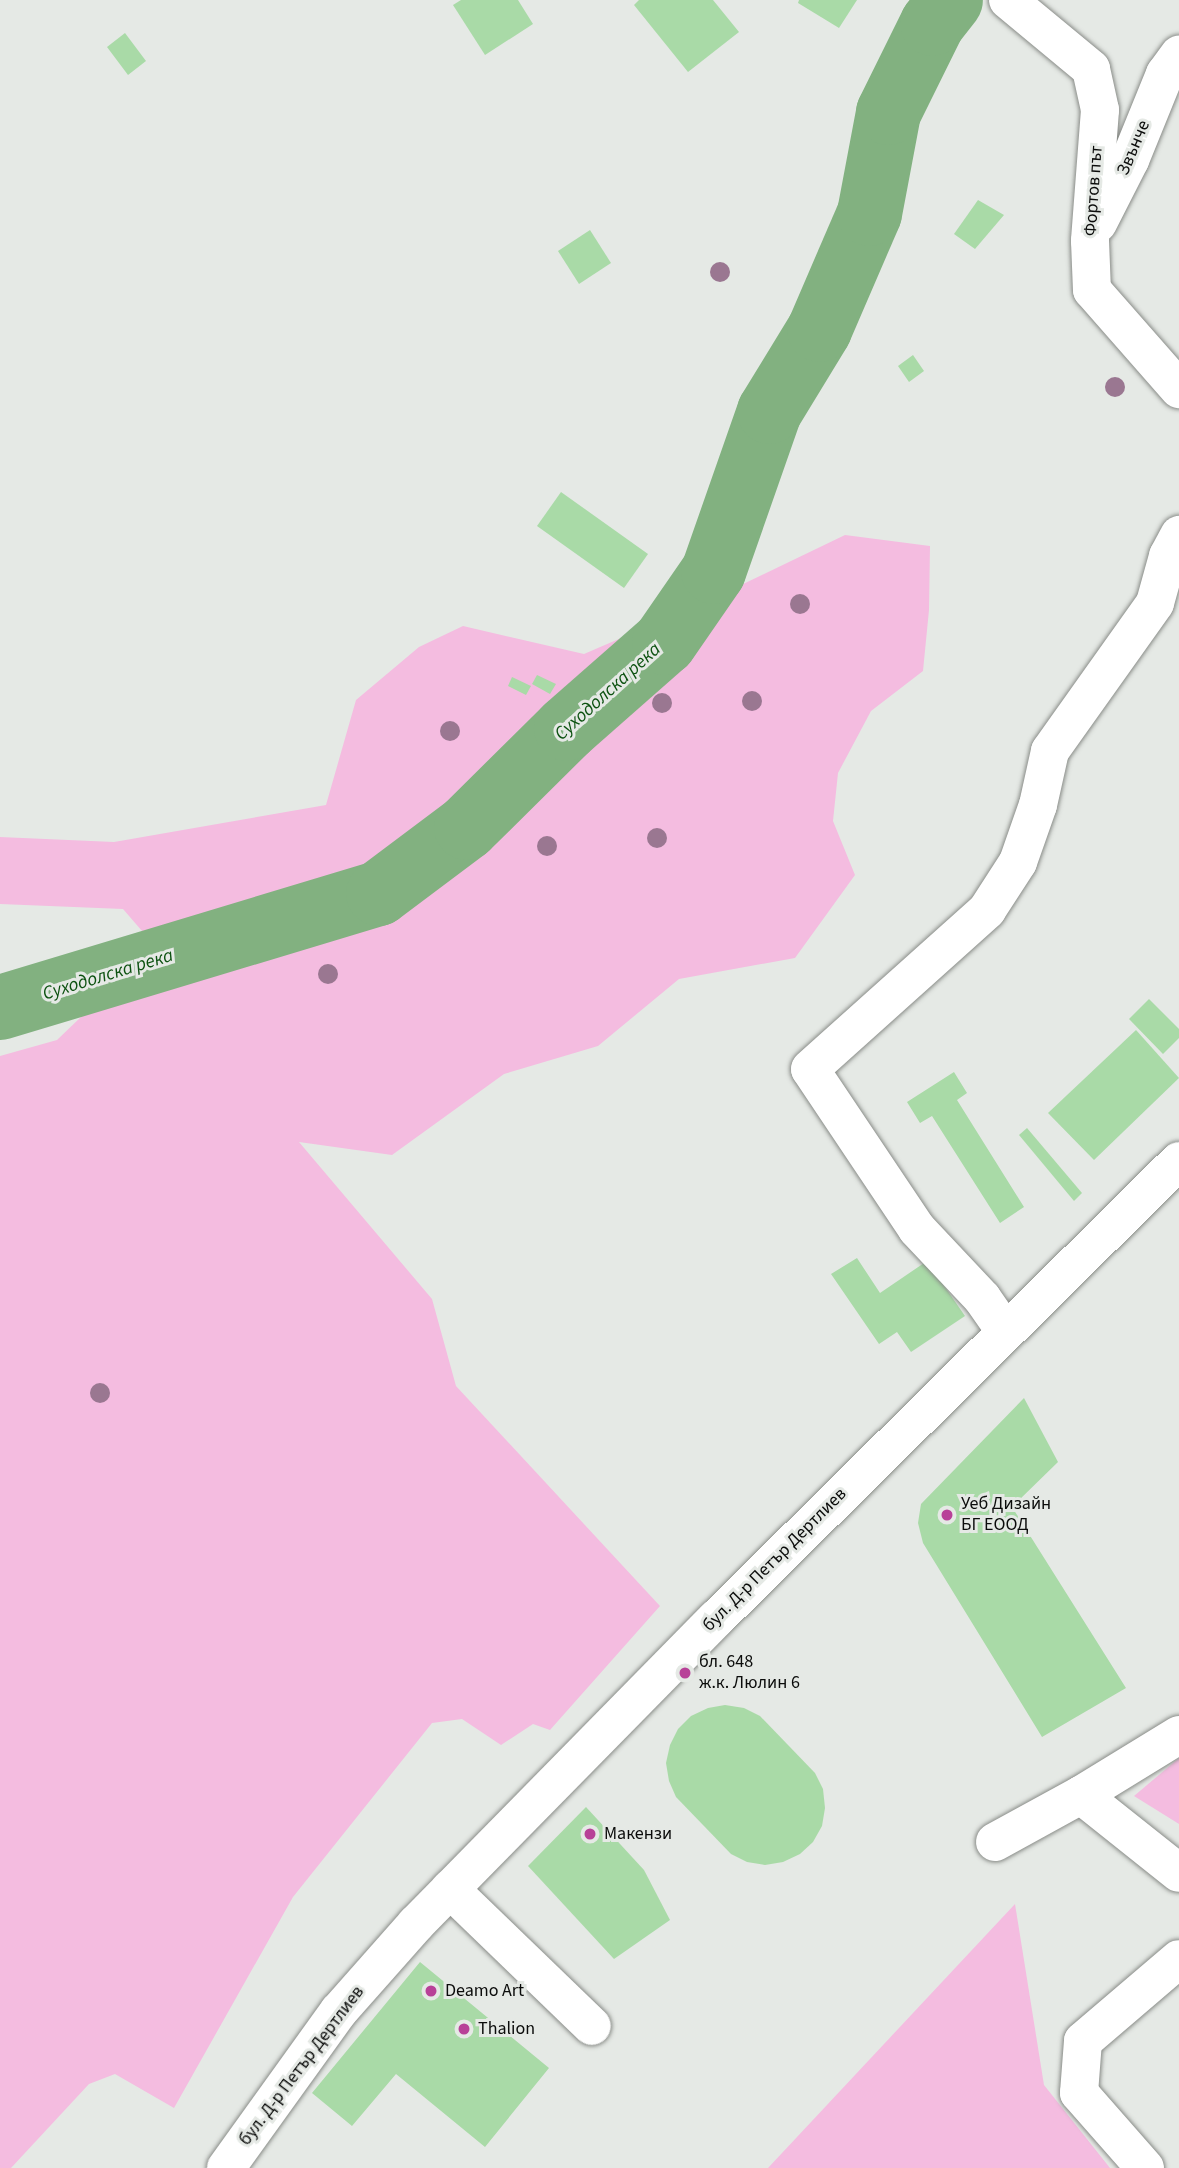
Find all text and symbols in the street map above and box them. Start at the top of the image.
street label: Звънче [1113,117,1155,179]
street label: Фортов път [1080,145,1108,237]
water label: Суходолска река [550,638,666,746]
water label: Суходолска река [40,944,176,1006]
street label: бул. Д-р Петър Дертлиев [699,1484,851,1636]
place label: Уеб Дизайн БГ ЕООД [961,1494,1051,1536]
marker: Уеб Дизайн БГ ЕООД [939,1507,955,1523]
place label: бл. 648 ж.к. Люлин 6 [699,1652,800,1694]
marker: бл. 648 ж.к. Люлин 6 [677,1665,693,1681]
place label: Макензи [604,1823,672,1845]
marker: Макензи [582,1826,598,1842]
place label: Deamo Art [445,1980,524,2002]
street label: бул. Д-р Петър Дертлиев [235,1982,369,2150]
marker: Deamo Art [423,1983,439,1999]
place label: Thalion [478,2018,535,2040]
marker: Thalion [456,2021,472,2037]

